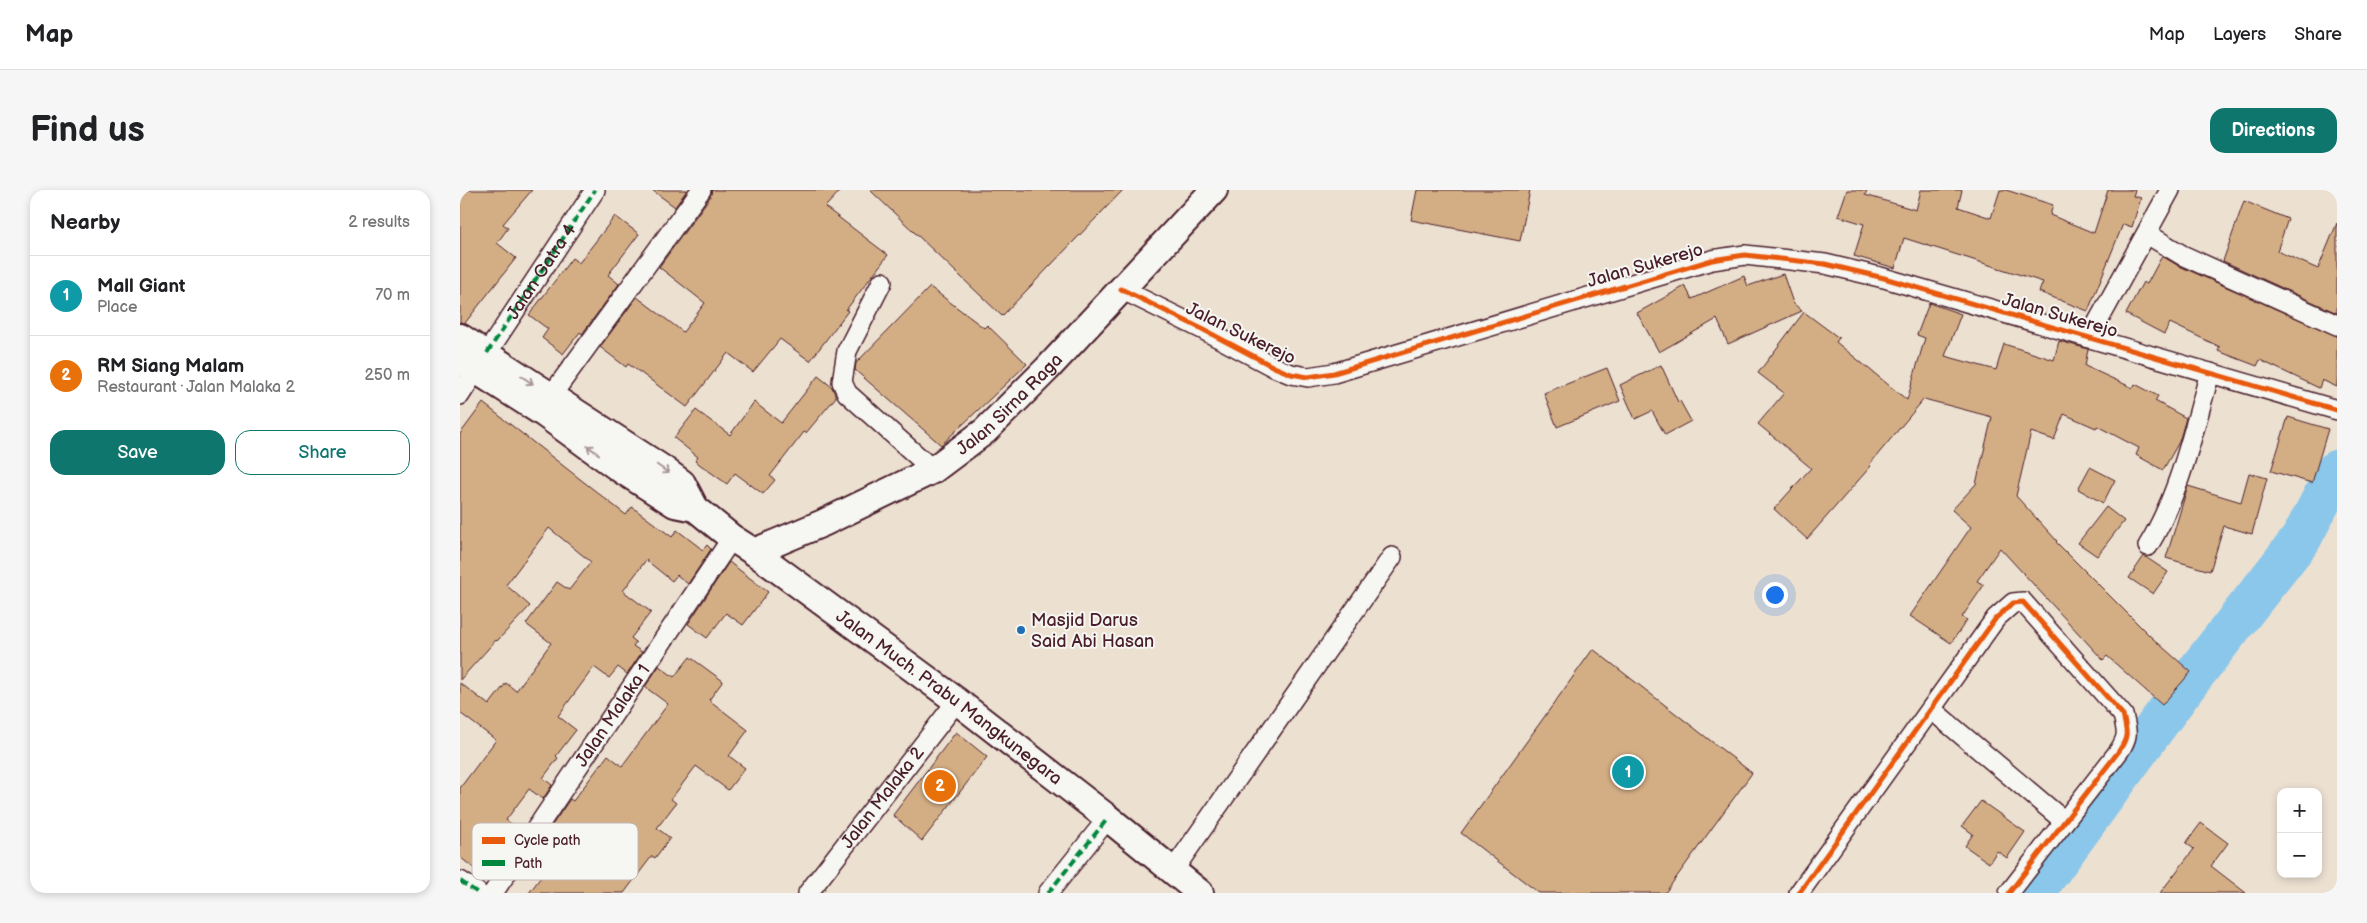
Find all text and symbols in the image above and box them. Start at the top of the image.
text: Map [25,20,73,49]
text: Map [2149,24,2185,45]
text: Layers [2213,24,2266,45]
text: Share [2294,24,2342,45]
button: Directions [2210,108,2337,153]
text: Find us [30,109,145,152]
text: Nearby [50,210,120,235]
text: 2 results [348,213,410,232]
street label: Jalan Gatra 4 [502,220,581,323]
street label: Jalan Sukerejo [1585,239,1705,292]
text: Mall Giant [97,275,185,298]
text: 1 [63,286,69,305]
text: 70 m [375,286,410,305]
street label: Jalan Sukerejo [2000,289,2120,342]
text: Place [97,298,138,317]
street label: Jalan Sukerejo [1183,298,1299,369]
street label: Jalan Sirna Raga [952,349,1067,460]
text: RM Siang Malam [97,355,244,378]
text: 2 [61,366,71,385]
text: 250 m [364,366,410,385]
one-way arrow [520,375,534,385]
text: Restaurant · Jalan Malaka 2 [97,378,295,397]
button: Save [50,430,225,475]
button: Share [235,430,410,475]
one-way arrow [586,445,600,455]
one-way arrow [656,464,670,474]
your location [1762,582,1788,608]
street label: Jalan Much. Prabu Mangkunegara [832,606,1066,789]
place label: Masjid Darus Said Abi Hasan [1031,610,1154,652]
marker: Masjid Darus Said Abi Hasan [1015,624,1027,636]
street label: Jalan Malaka 1 [571,661,655,771]
street label: Jalan Malaka 2 [837,743,929,853]
pin: 1 [1612,753,1644,791]
pin: 2 [924,767,956,805]
map controls [2277,788,2322,878]
button: + [2277,788,2322,833]
legend [472,823,638,880]
text: Cycle path [514,832,581,849]
button: − [2277,833,2322,878]
text: Path [514,855,542,872]

